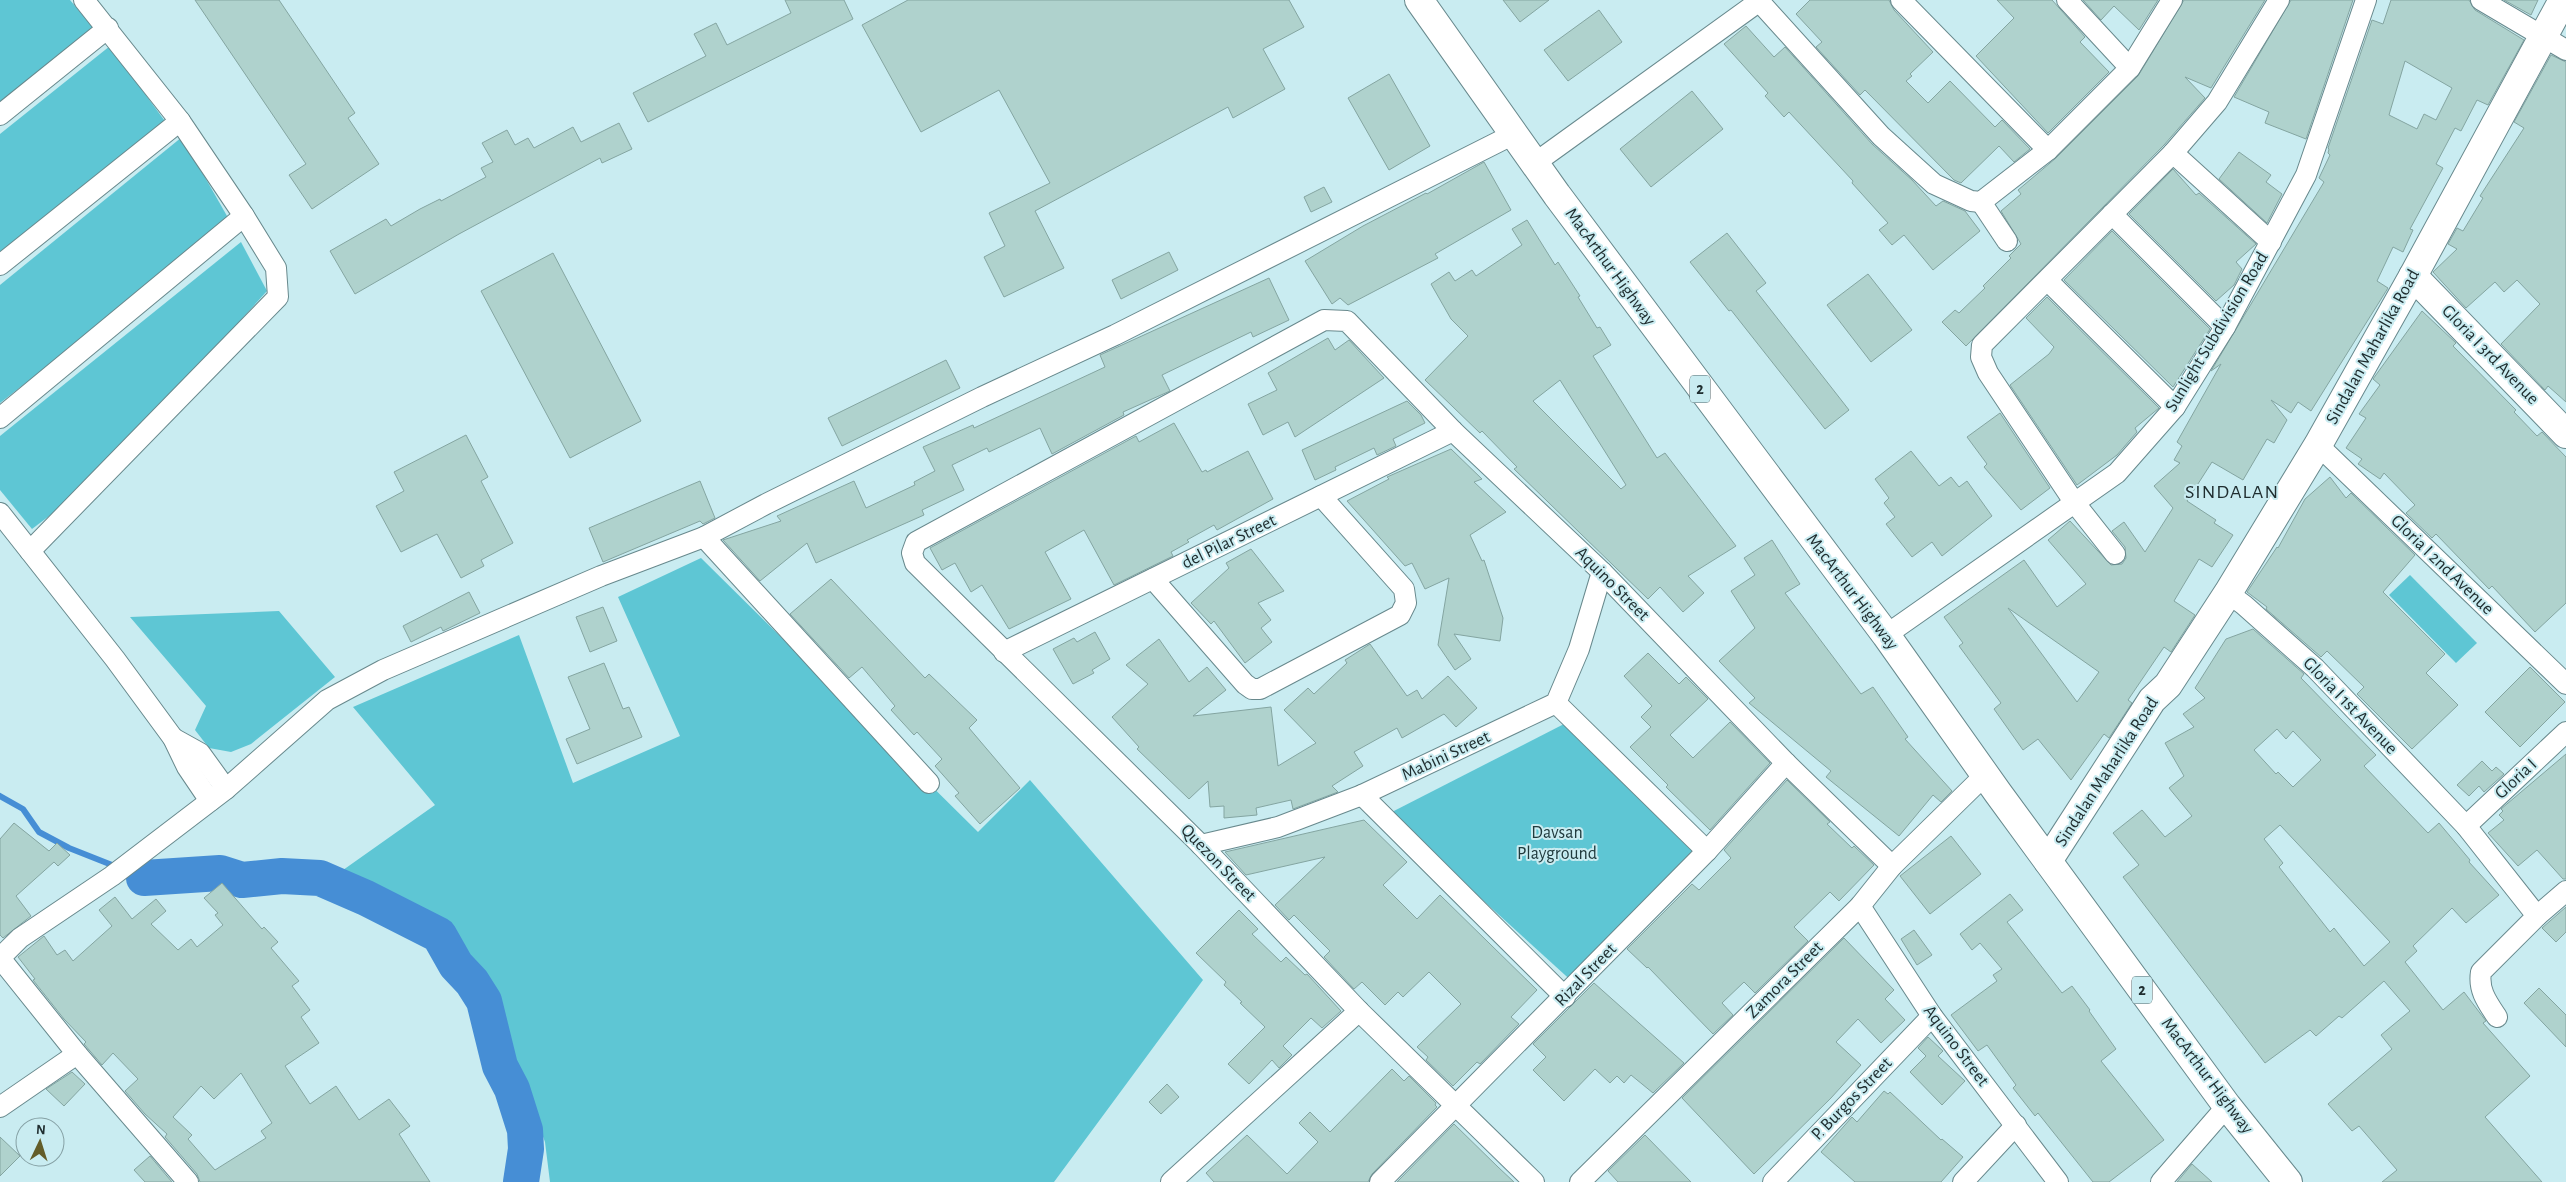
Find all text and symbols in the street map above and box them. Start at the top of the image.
street label: MacArthur Highway [1562,205,1659,329]
street label: Sunlight Subdivision Road [2162,249,2272,415]
street label: Sindalan Maharlika Road [2323,267,2423,427]
street label: Gloria I 3rd Avenue [2438,302,2542,408]
road number: 2 [1690,376,1710,402]
district label: SINDALAN [2185,482,2279,502]
street label: del Pilar Street [1179,511,1279,573]
street label: Gloria I 2nd Avenue [2387,512,2497,618]
street label: MacArthur Highway [1803,531,1902,654]
street label: Aquino Street [1572,544,1653,625]
street label: Gloria I 1st Avenue [2299,654,2401,758]
street label: Sindalan Maharlika Road [2052,694,2162,850]
street label: Mabini Street [1399,728,1493,784]
street label: Gloria I [2492,755,2540,803]
street label: Quezon Street [1177,821,1259,905]
park label: Davsan Playground [1517,824,1597,863]
street label: Zamora Street [1743,938,1827,1022]
street label: Rizal Street [1552,940,1620,1010]
road number: 2 [2132,976,2152,1004]
street label: Aquino Street [1920,1002,1992,1090]
street label: MacArthur Highway [2158,1015,2257,1138]
street label: P. Burgos Street [1808,1054,1896,1144]
north arrow [15,1117,65,1167]
text: N [35,1123,46,1137]

